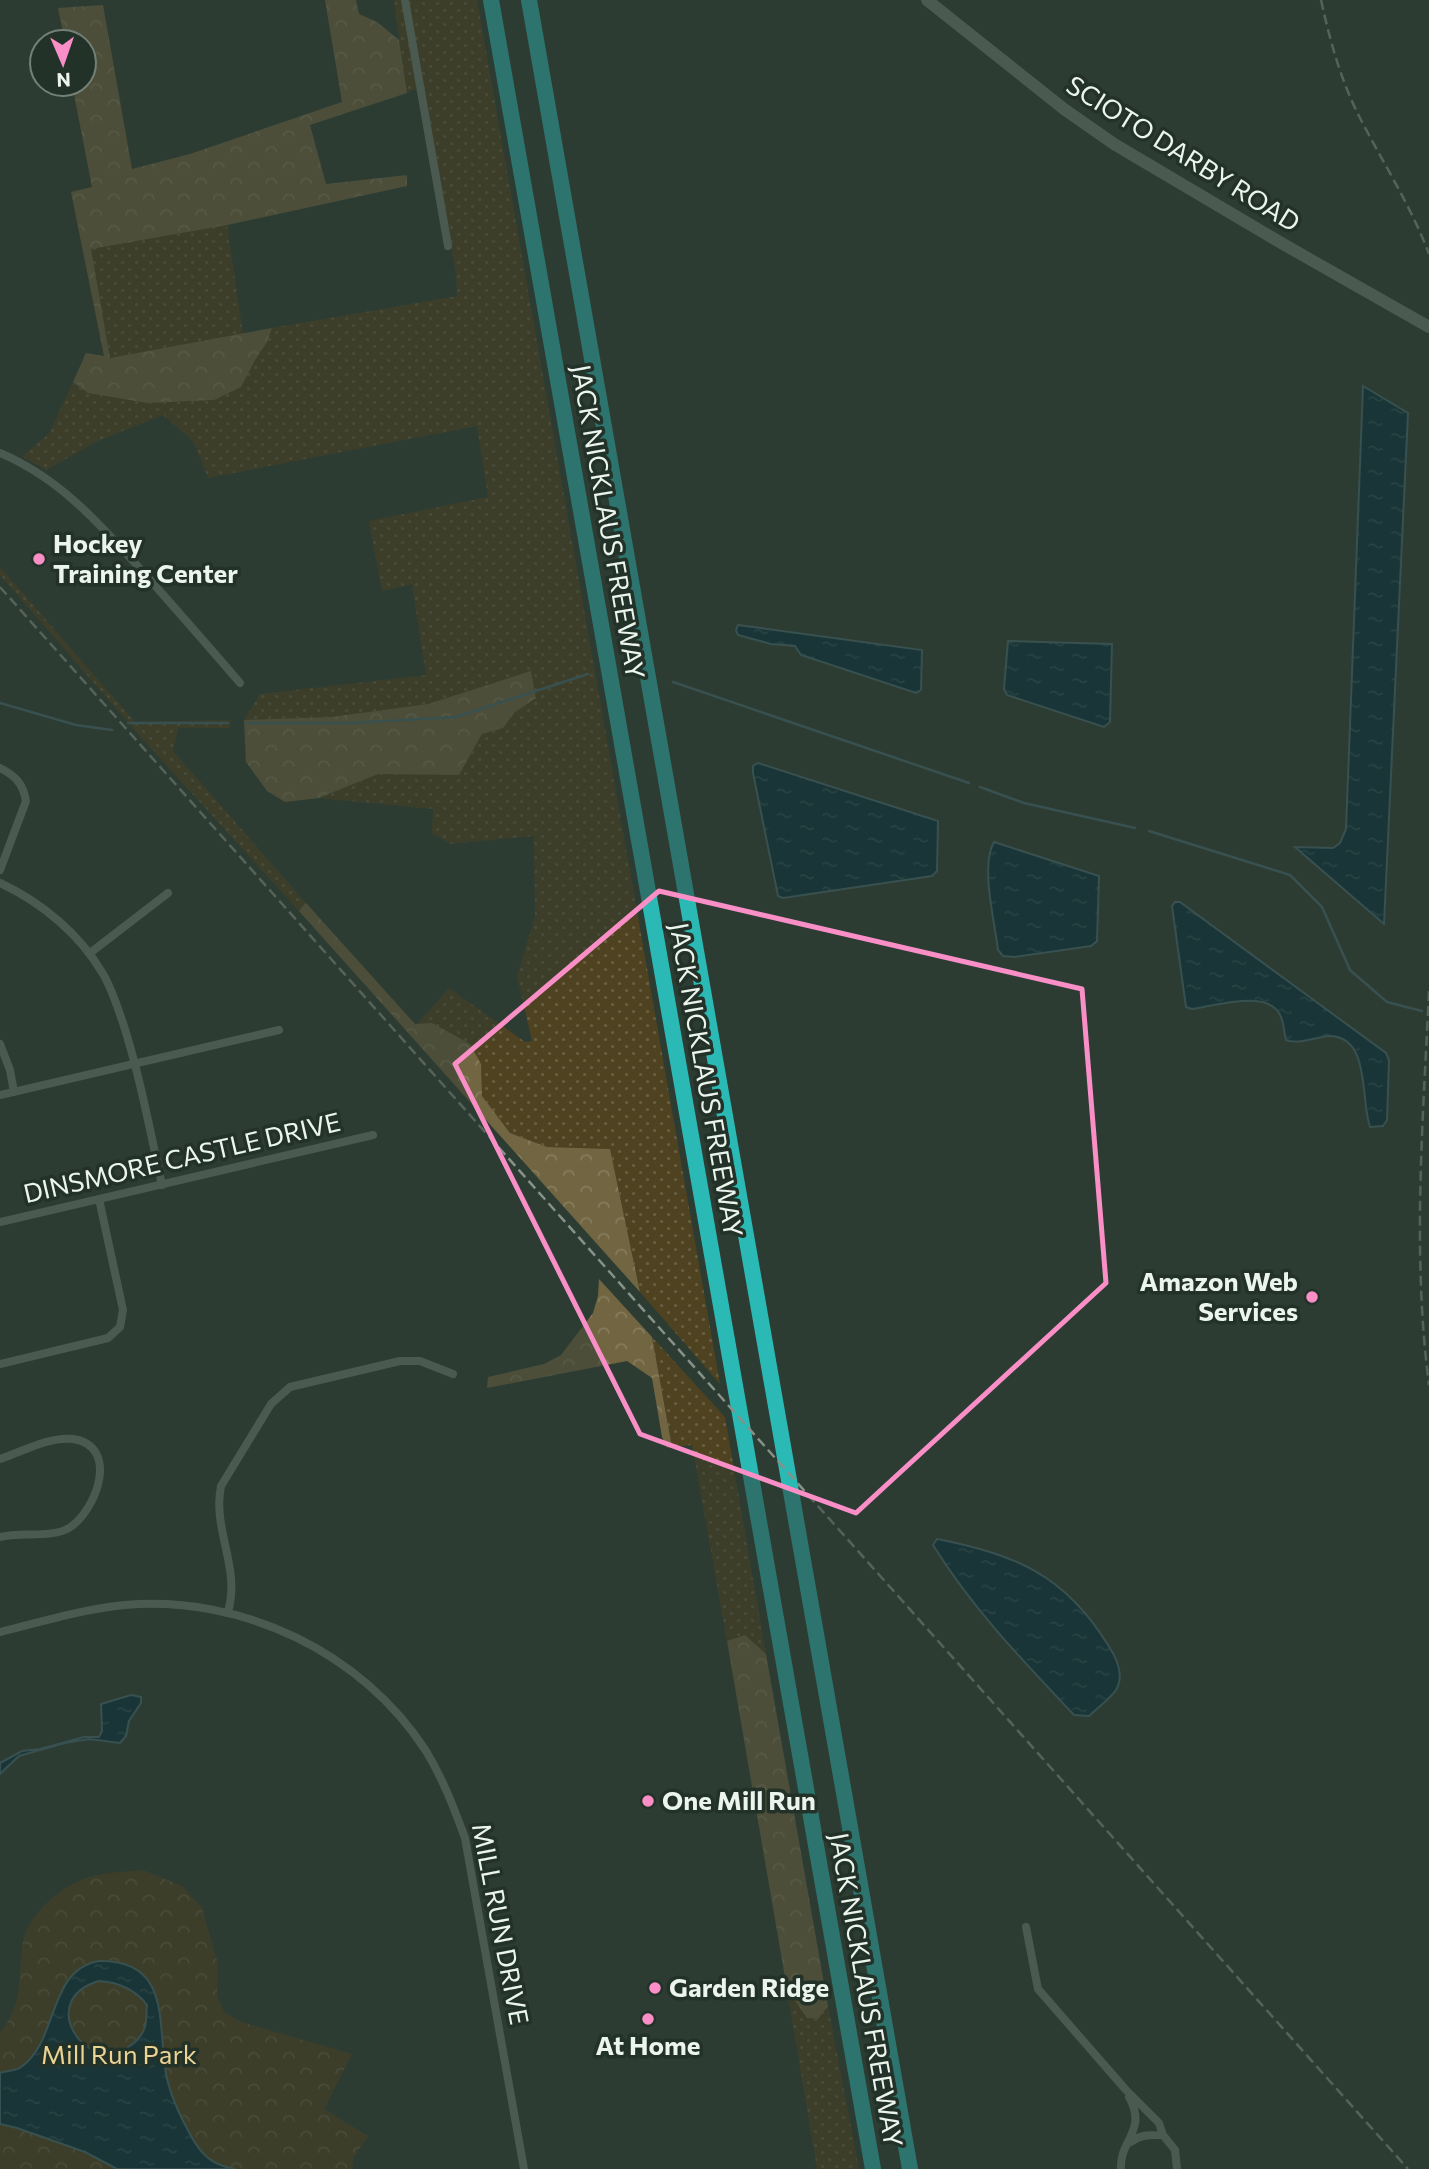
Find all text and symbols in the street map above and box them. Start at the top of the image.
north arrow [28,28,98,98]
street label: SCIOTO DARBY ROAD [1061,68,1306,237]
text: N [56,69,71,92]
street label: JACK NICKLAUS FREEWAY [567,362,652,681]
place label: Hockey Training Center [53,527,238,588]
marker: Hockey Training Center [31,551,47,567]
street label: JACK NICKLAUS FREEWAY [665,920,750,1239]
street label: DINSMORE CASTLE DRIVE [20,1105,343,1208]
place label: Amazon Web Services [1140,1265,1298,1326]
marker: Amazon Web Services [1304,1289,1320,1305]
place label: One Mill Run [662,1784,816,1815]
marker: One Mill Run [640,1793,656,1809]
street label: MILL RUN DRIVE [467,1820,536,2027]
street label: JACK NICKLAUS FREEWAY [825,1830,910,2149]
place label: Garden Ridge [669,1971,829,2002]
marker: Garden Ridge [647,1980,663,1996]
marker: At Home [640,2011,656,2027]
place label: At Home [595,2029,701,2060]
park label: Mill Run Park [41,2038,197,2069]

